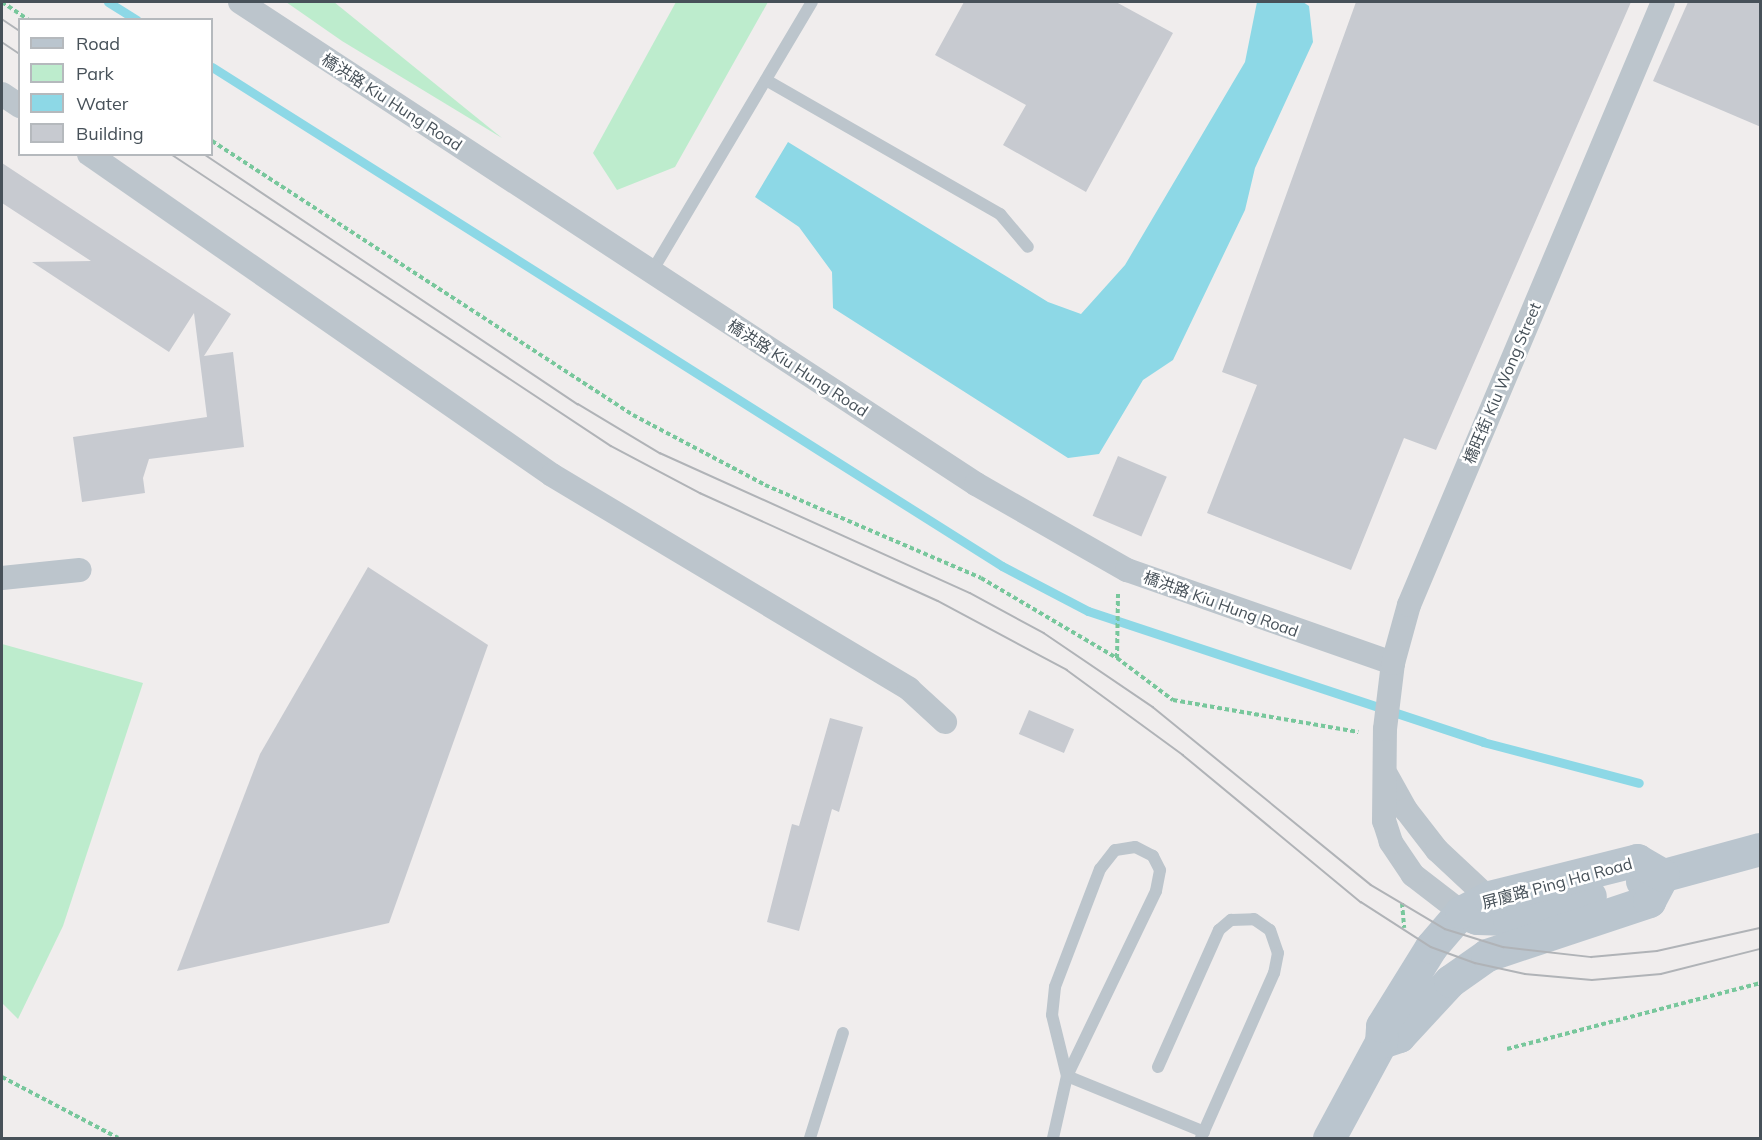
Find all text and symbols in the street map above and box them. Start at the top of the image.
legend [18,18,213,156]
text: Road [76,32,120,55]
street label: 橋洪路 Kiu Hung Road [318,49,466,155]
text: Park [76,62,114,85]
text: Water [76,92,128,115]
text: Building [76,122,144,145]
street label: 橋旺街 Kiu Wong Street [1459,300,1545,466]
street label: 橋洪路 Kiu Hung Road [724,315,872,421]
street label: 橋洪路 Kiu Hung Road [1141,567,1301,641]
street label: 屏廈路 Ping Ha Road [1480,854,1634,912]

